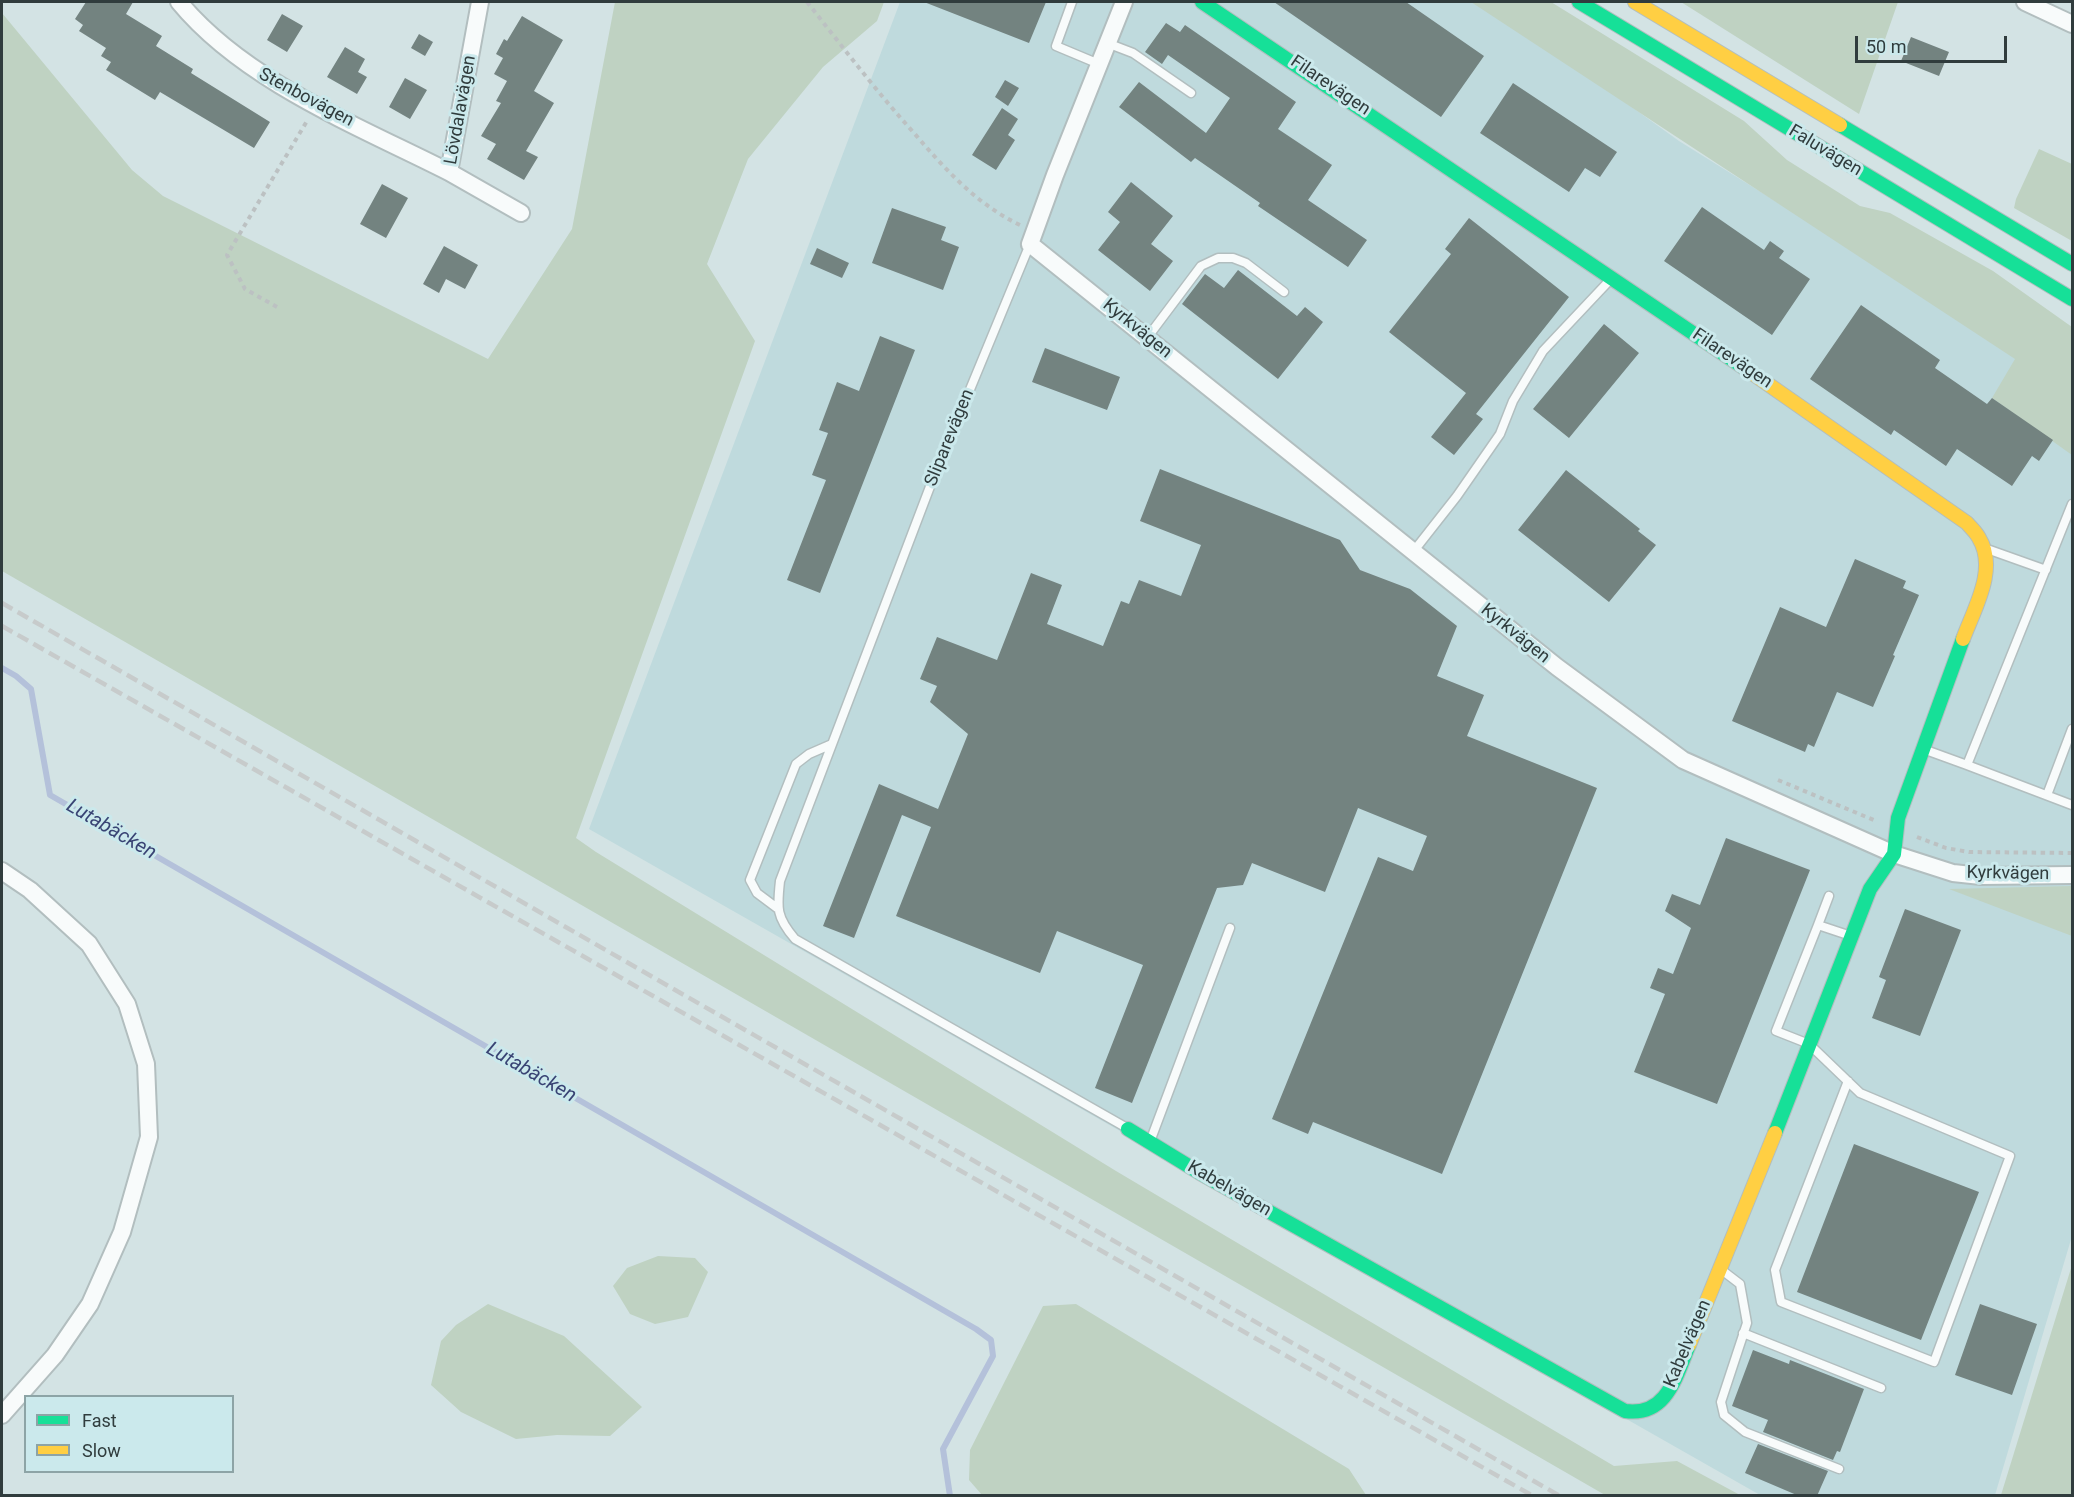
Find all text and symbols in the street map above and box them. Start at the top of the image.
scale bar [1858,24,2010,62]
text: 50 m [1866,36,1906,57]
street label: Filarevägen [1286,51,1374,121]
street label: Lövdalavägen [441,54,481,166]
street label: Stenbovägen [255,64,357,132]
street label: Faluvägen [1784,121,1866,181]
street label: Kyrkvägen [1098,295,1176,363]
street label: Filarevägen [1688,324,1776,394]
street label: Sliparevägen [921,386,979,490]
street label: Kyrkvägen [1476,600,1554,668]
water label: Lutabäcken [62,795,160,865]
street label: Kyrkvägen [1966,862,2050,886]
water label: Lutabäcken [482,1038,580,1108]
street label: Kabelvägen [1183,1156,1275,1222]
street label: Kabelvägen [1660,1297,1716,1391]
legend [24,1395,234,1473]
text: Fast [82,1410,117,1431]
text: Slow [82,1440,121,1461]

